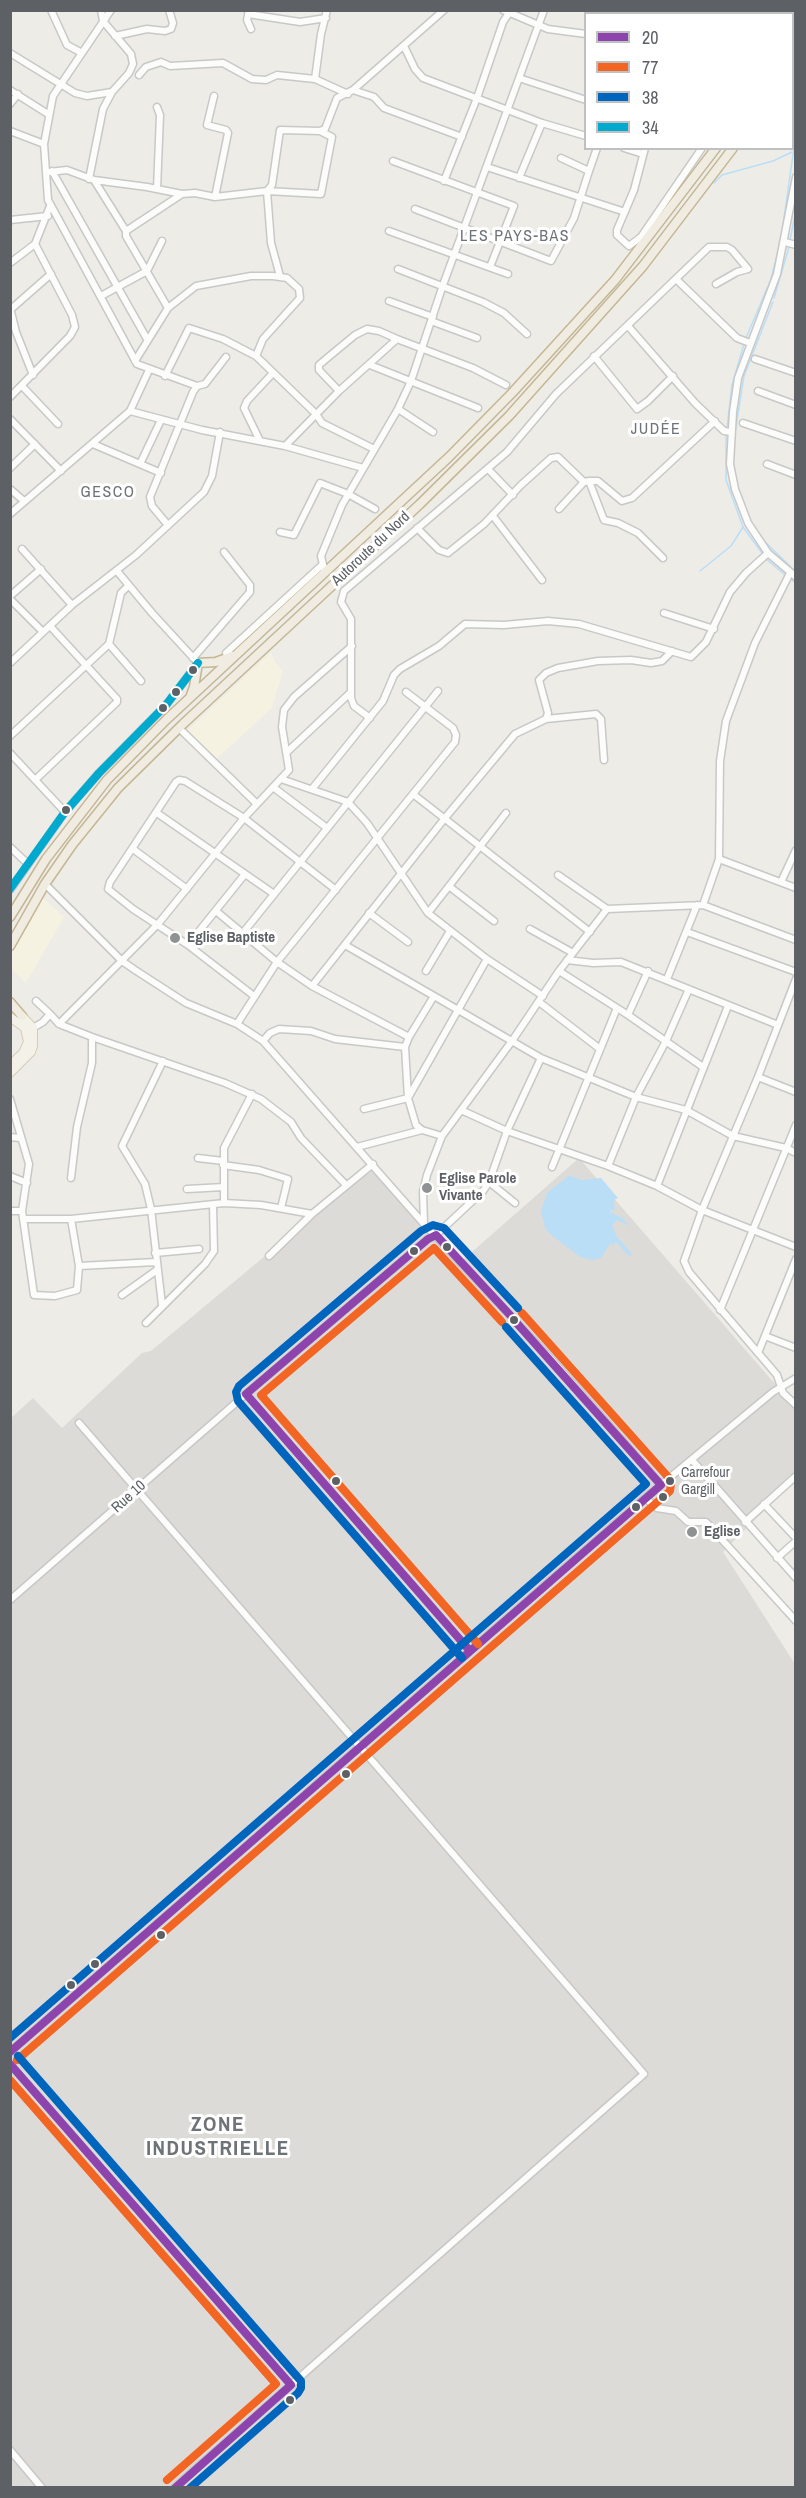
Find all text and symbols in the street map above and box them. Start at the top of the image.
legend [584,12,794,150]
text: 20 [642,25,658,50]
text: 77 [642,55,658,80]
text: 38 [642,85,658,110]
text: 34 [642,115,658,140]
district label: LES PAYS-BAS [460,227,570,247]
district label: JUDÉE [631,420,681,440]
district label: GESCO [81,483,135,503]
street label: Autoroute du Nord [328,508,414,590]
unlabelled marker [187,664,199,676]
unlabelled marker [170,686,182,698]
unlabelled marker [157,702,169,714]
unlabelled marker [60,804,72,816]
place label: Eglise Baptiste [187,929,275,947]
marker: Eglise Baptiste [168,931,182,945]
place label: Eglise Parole Vivante [439,1170,516,1205]
marker: Eglise Parole Vivante [420,1181,434,1195]
unlabelled marker [441,1241,453,1253]
unlabelled marker [408,1245,420,1257]
unlabelled marker [508,1314,520,1326]
place label: Carrefour Gargill [681,1465,729,1498]
unlabelled marker [330,1475,342,1487]
marker: Carrefour Gargill [664,1475,676,1487]
street label: Rue 10 [108,1477,150,1517]
unlabelled marker [657,1491,669,1503]
unlabelled marker [630,1501,642,1513]
place label: Eglise [704,1523,740,1541]
marker: Eglise [685,1525,699,1539]
unlabelled marker [340,1768,352,1780]
unlabelled marker [155,1929,167,1941]
unlabelled marker [89,1958,101,1970]
unlabelled marker [65,1979,77,1991]
district label: ZONE INDUSTRIELLE [146,2112,290,2162]
unlabelled marker [284,2394,296,2406]

